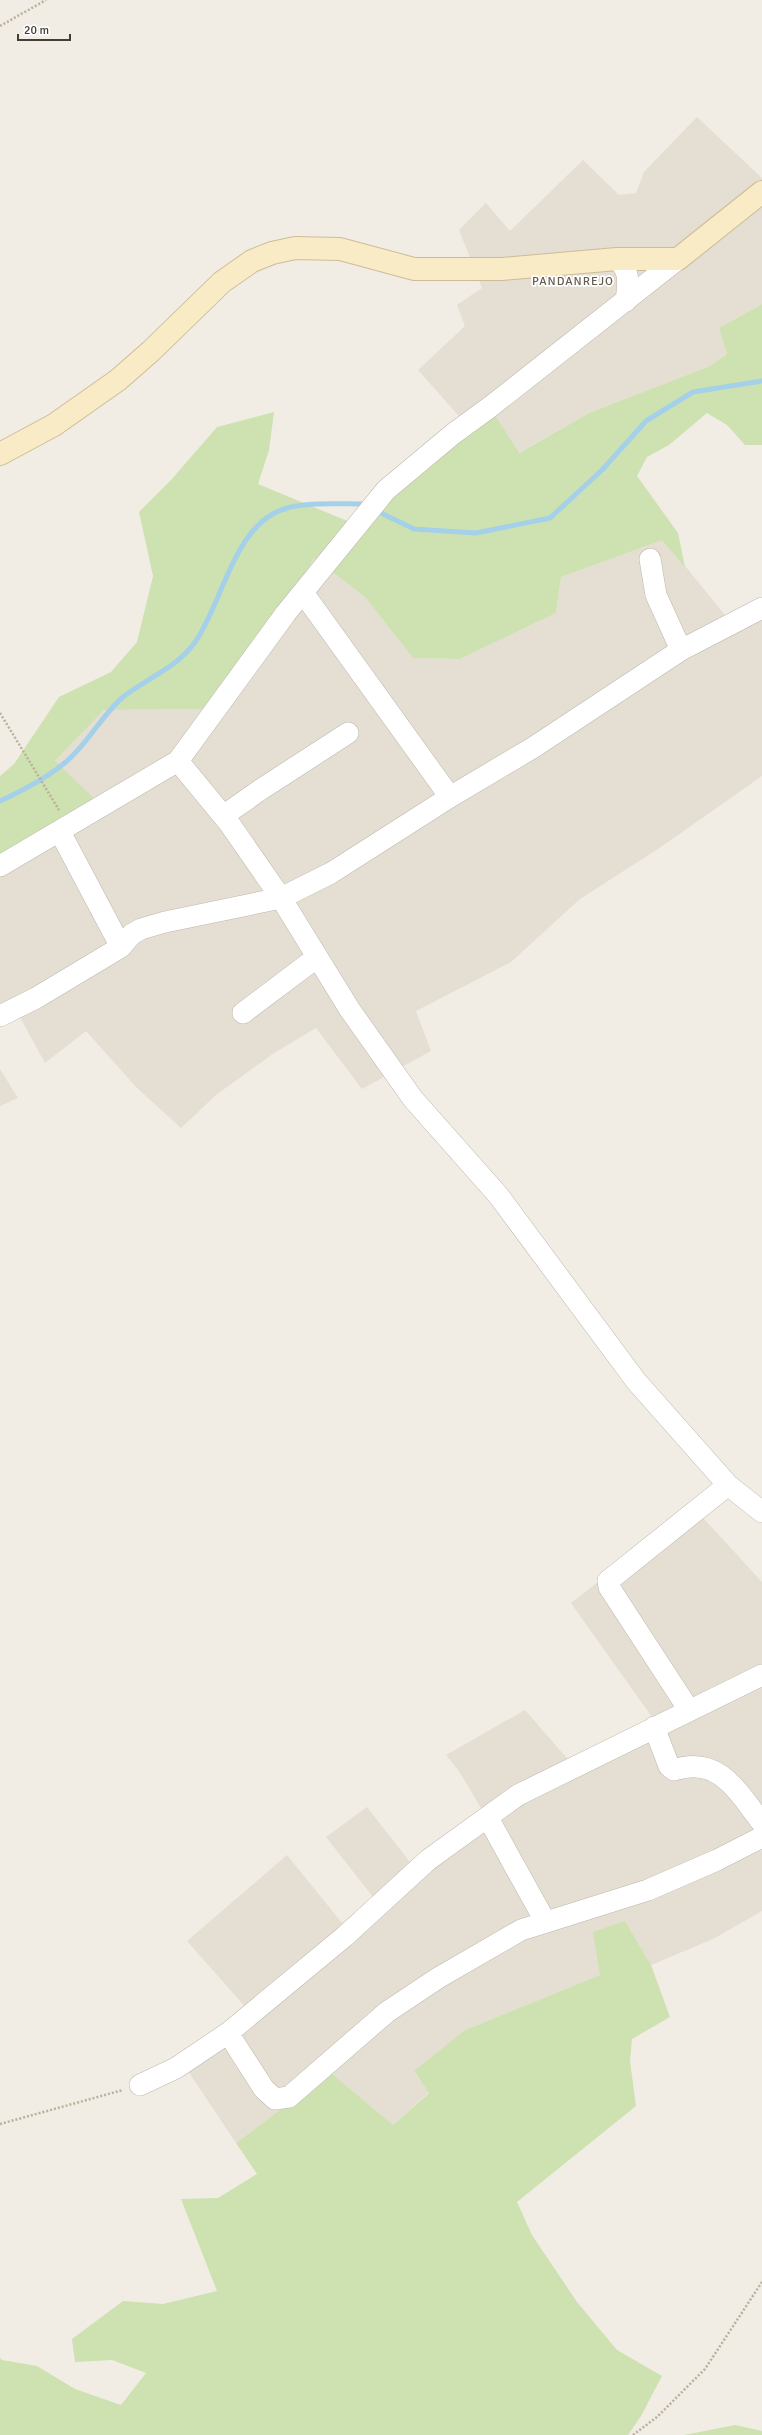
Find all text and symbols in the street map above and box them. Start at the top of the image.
scale bar [18,16,70,42]
text: 20 m [24,23,49,38]
district label: PANDANREJO [532,274,614,289]

